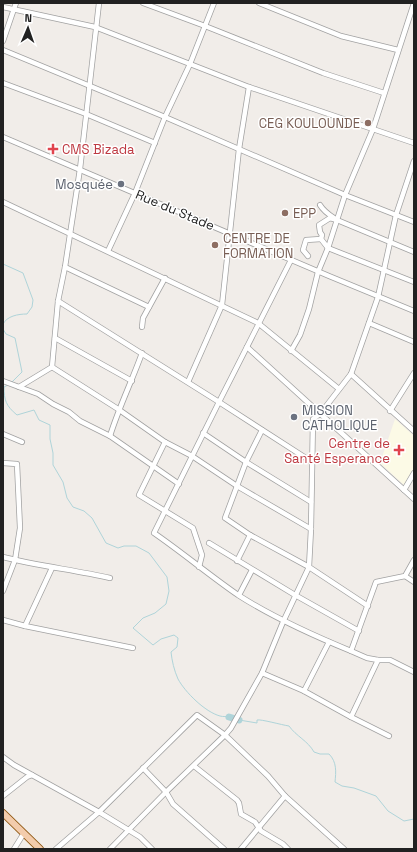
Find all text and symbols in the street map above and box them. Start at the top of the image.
north arrow [8,8,48,48]
text: N [24,11,32,25]
place label: CEG KOULOUNDE [259,115,360,132]
marker: CEG KOULOUNDE [363,118,373,128]
place label: CMS Bizada [62,141,135,158]
marker: CMS Bizada [47,143,59,155]
place label: Mosquée [55,176,113,193]
marker: Mosquée [116,179,126,189]
street label: Rue du Stade [133,186,217,234]
place label: EPP [293,205,316,222]
marker: EPP [280,208,290,218]
place label: CENTRE DE FORMATION [223,230,293,262]
marker: CENTRE DE FORMATION [210,240,220,250]
place label: MISSION CATHOLIQUE [302,402,377,434]
marker: MISSION CATHOLIQUE [289,412,299,422]
place label: Centre de Santé Esperance [284,435,390,467]
marker: Centre de Santé Esperance [393,444,405,456]

